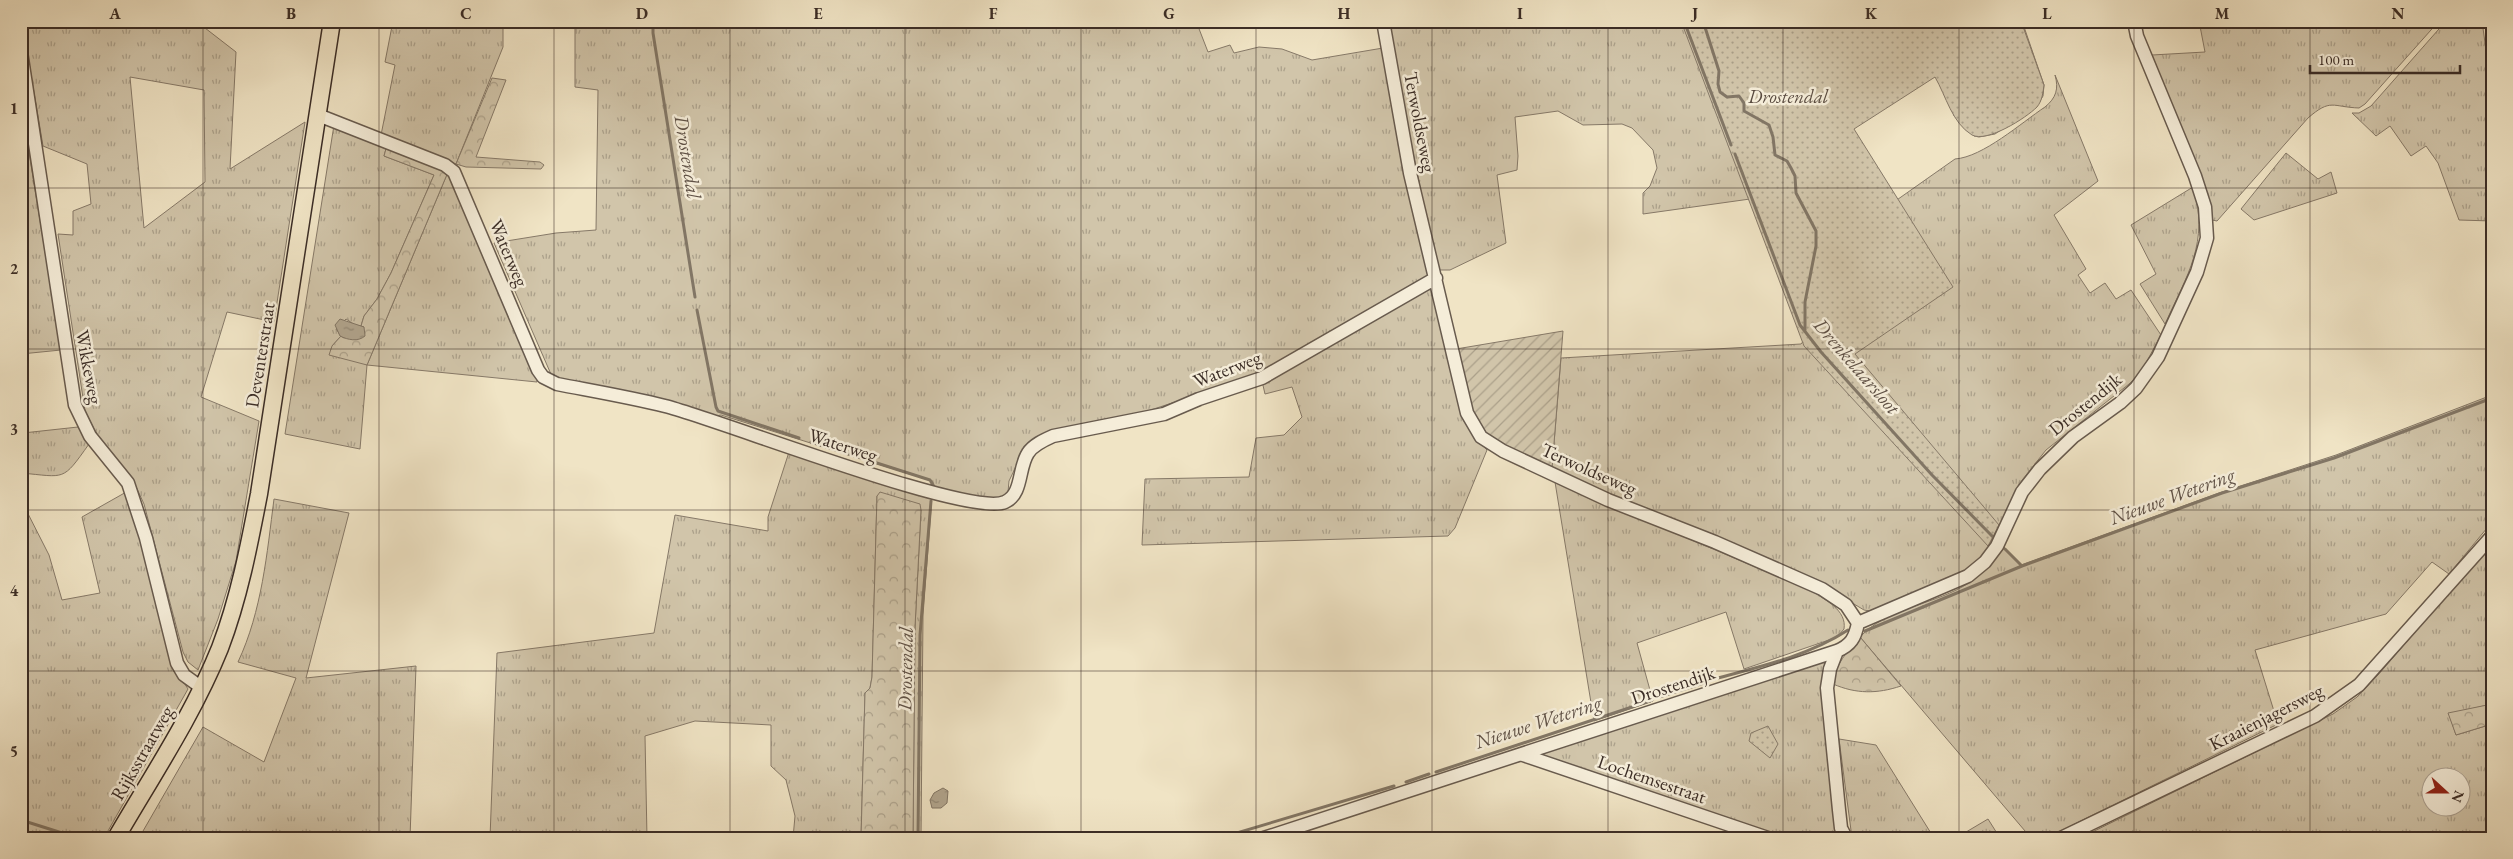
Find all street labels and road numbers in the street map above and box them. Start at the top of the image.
street label: Terwoldseweg [1398,70,1442,175]
street label: Waterweg [484,215,535,291]
street label: Deventerstraat [239,301,281,409]
street label: Wikkeweg [70,328,109,407]
street label: Waterweg [1189,344,1265,393]
street label: Drostendijk [2043,366,2128,441]
street label: Waterweg [805,422,881,468]
street label: Terwoldseweg [1537,437,1641,501]
street label: Drostendijk [1628,659,1719,710]
street label: Kraaienjagersweg [2205,677,2328,756]
street label: Rijksstraatweg [105,701,180,805]
street label: Lochemsestraat [1594,749,1710,809]

